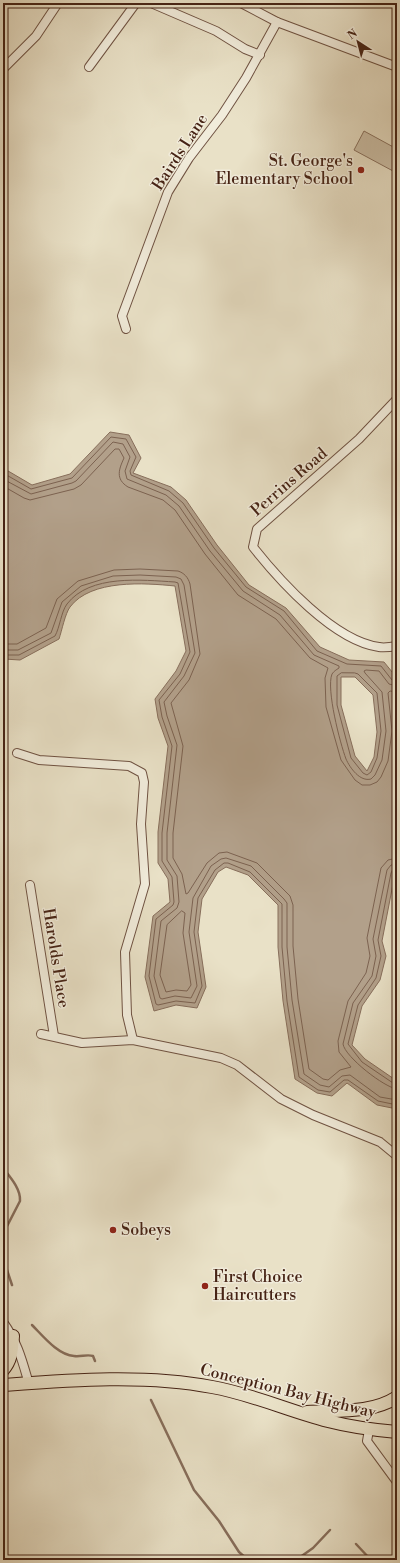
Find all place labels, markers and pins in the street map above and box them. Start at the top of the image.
place label: St. George's Elementary School [216,151,353,189]
marker: St. George's Elementary School [356,165,366,175]
place label: Sobeys [121,1220,171,1240]
marker: Sobeys [108,1225,118,1235]
place label: First Choice Haircutters [213,1267,303,1305]
marker: First Choice Haircutters [200,1281,210,1291]

